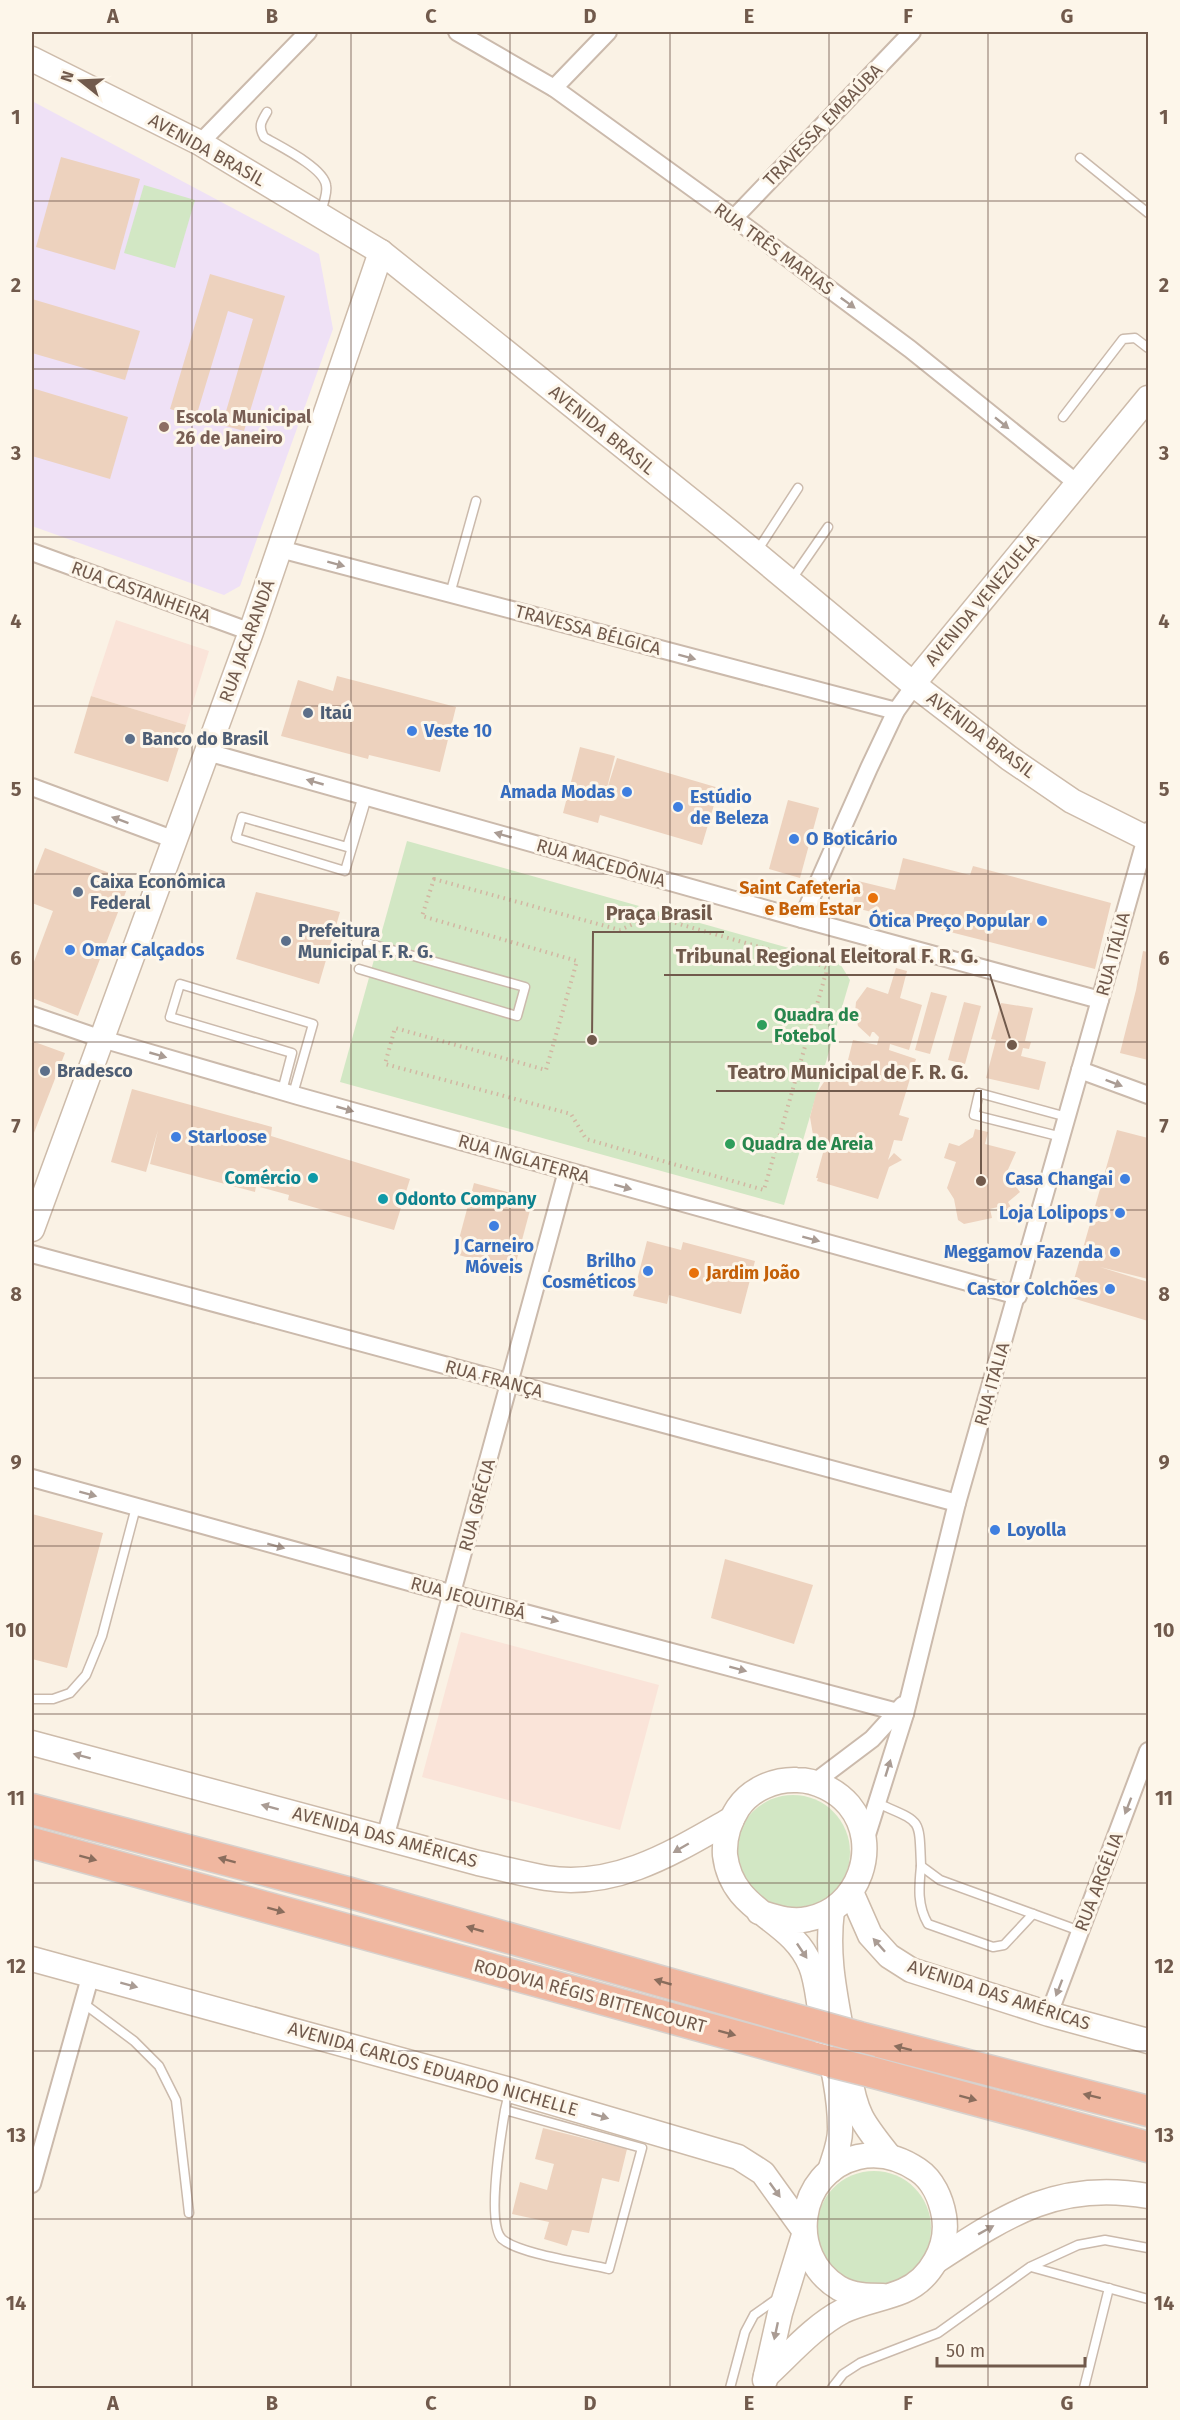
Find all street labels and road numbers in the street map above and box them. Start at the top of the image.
street label: TRAVESSA EMBAÚBA [758,58,888,191]
street label: AVENIDA BRASIL [145,109,269,191]
street label: RUA TRÊS MARIAS [710,198,838,300]
street label: AVENIDA BRASIL [545,381,659,479]
street label: AVENIDA VENEZUELA [920,529,1044,670]
street label: RUA CASTANHEIRA [68,557,214,628]
street label: RUA JACARANDÁ [214,576,280,705]
street label: TRAVESSA BÉLGICA [513,599,664,660]
street label: AVENIDA BRASIL [922,687,1040,783]
street label: RUA MACEDÔNIA [534,834,669,892]
street label: RUA ITÁLIA [1090,909,1135,998]
street label: RUA INGLATERRA [456,1130,593,1188]
street label: RUA ITÁLIA [969,1339,1015,1428]
street label: RUA FRANÇA [443,1355,546,1403]
street label: RUA GRÉCIA [453,1455,500,1554]
street label: RUA JEQUITIBÁ [408,1571,529,1624]
street label: AVENIDA DAS AMÉRICAS [290,1801,480,1872]
street label: RUA ARGÉLIA [1069,1828,1128,1935]
street label: RODOVIA RÉGIS BITTENCOURT [471,1953,710,2038]
street label: AVENIDA DAS AMÉRICAS [905,1954,1093,2035]
street label: AVENIDA CARLOS EDUARDO NICHELLE [286,2017,580,2121]

